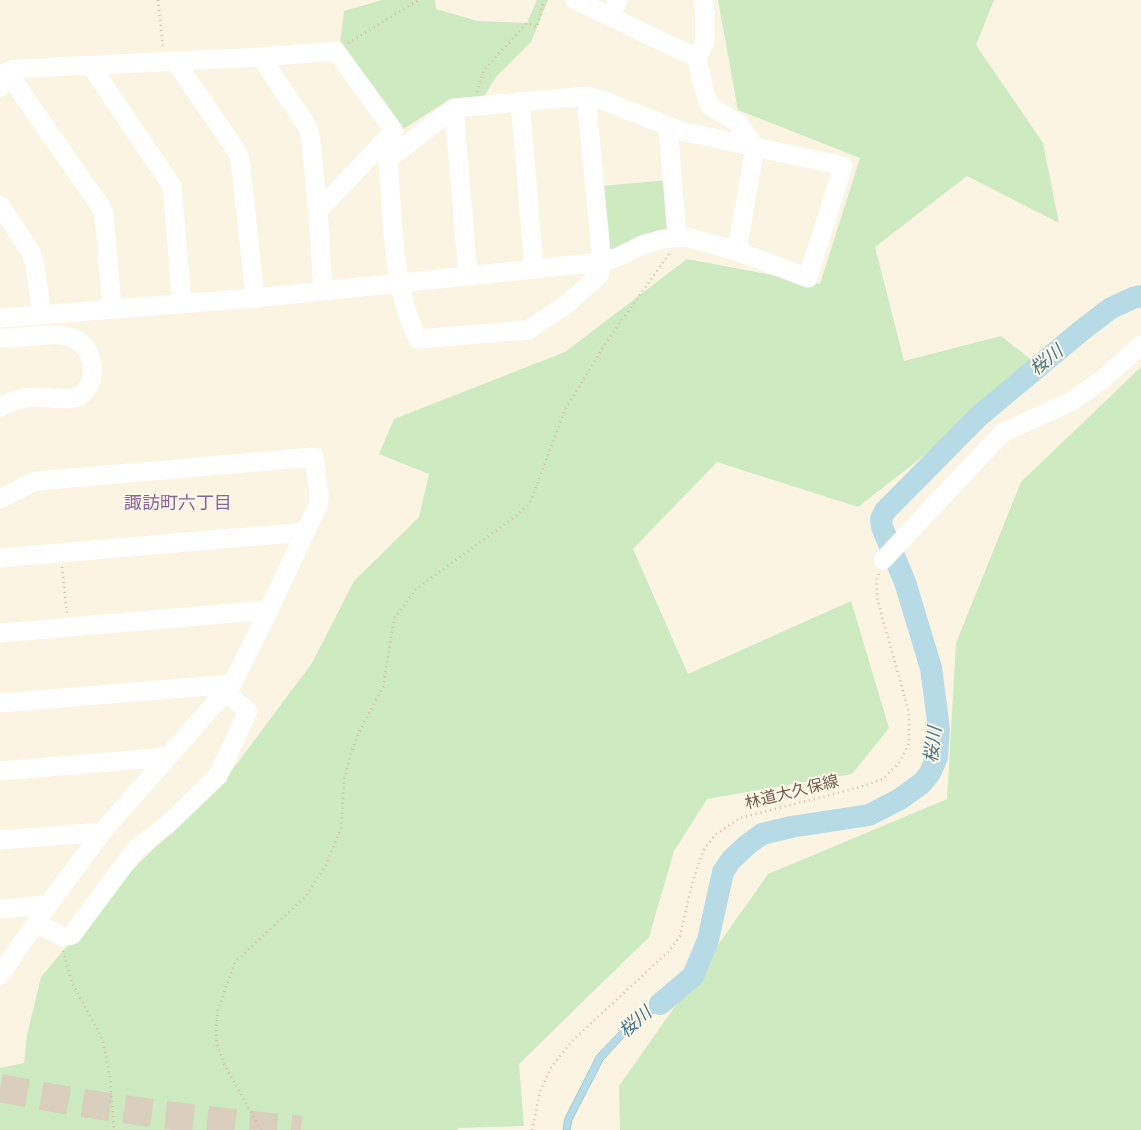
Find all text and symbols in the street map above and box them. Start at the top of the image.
water label: 桜川 [1026,341,1068,381]
district label: 諏訪町六丁目 [124,493,232,515]
water label: 桜川 [921,726,947,764]
street label: 林道大久保線 [743,772,841,814]
water label: 桜川 [615,1003,657,1043]

